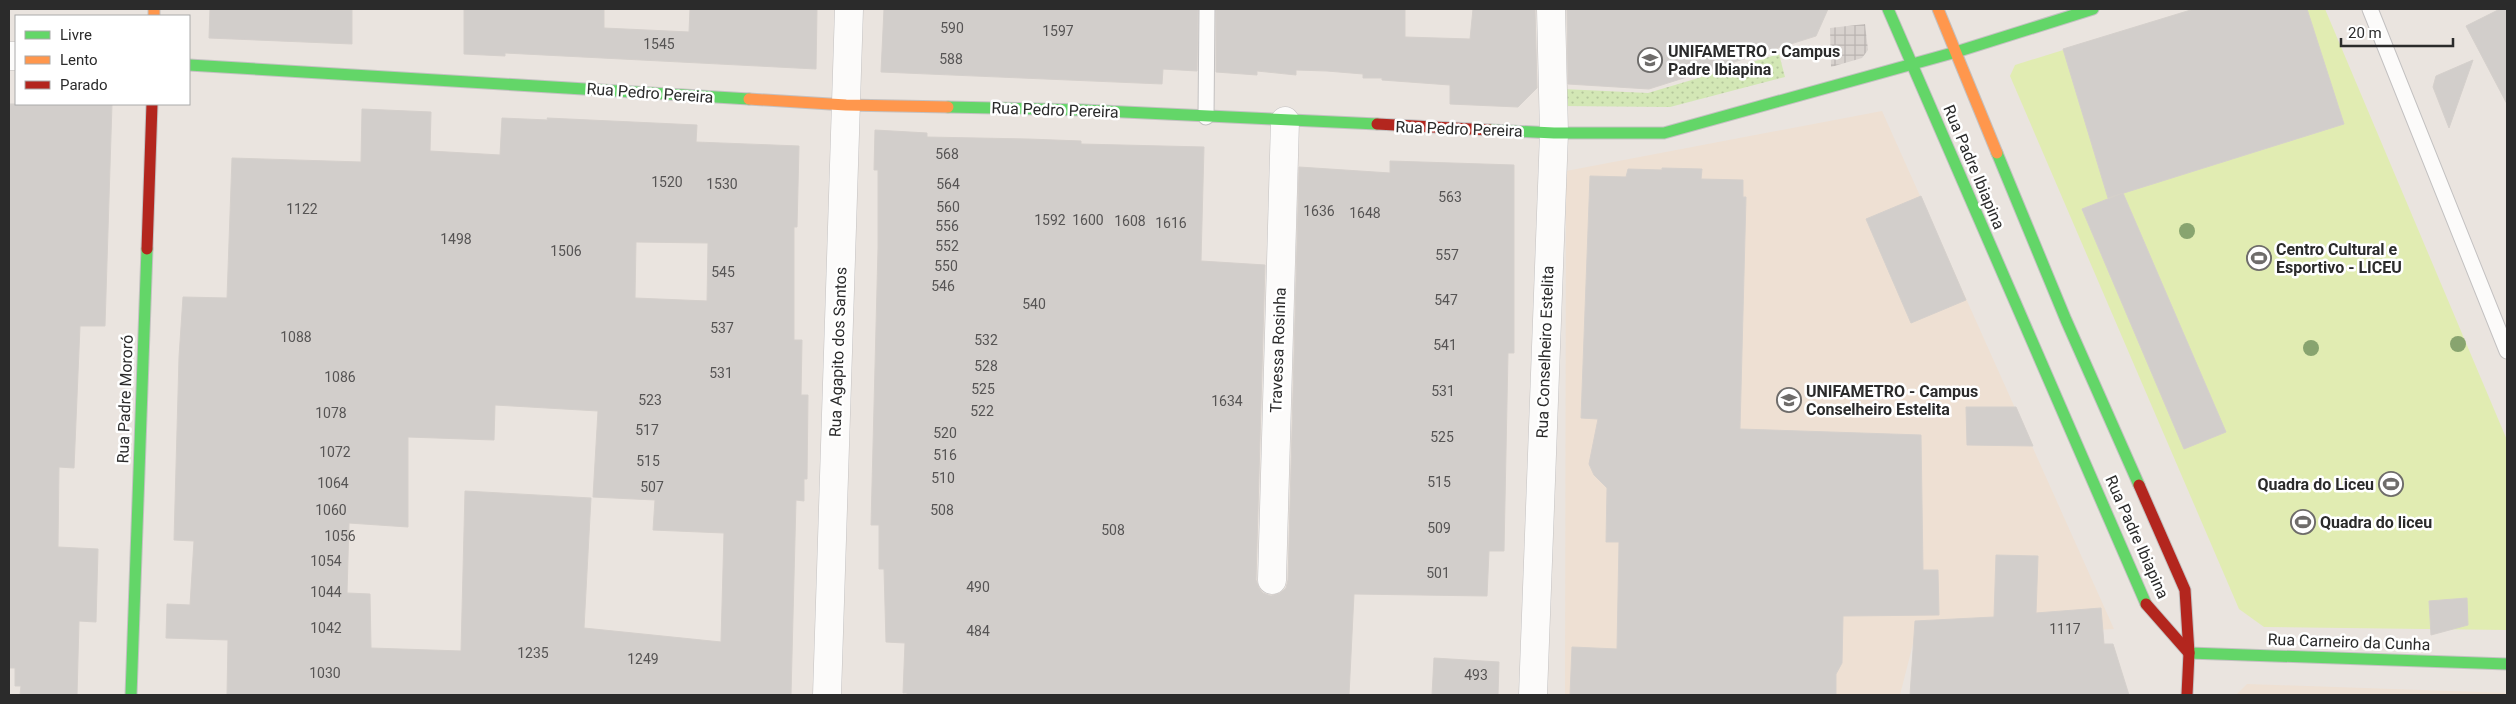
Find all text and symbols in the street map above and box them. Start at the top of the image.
legend [15,15,190,105]
scale bar [2341,15,2454,47]
house number: 590 [940,20,964,36]
house number: 1597 [1042,23,1074,39]
text: 20 m [2348,24,2382,42]
text: Livre [60,26,92,44]
house number: 1545 [643,36,675,52]
place label: UNIFAMETRO - Campus Padre Ibiapina [1668,42,1840,79]
school or university icon: UNIFAMETRO - Campus Padre Ibiapina [1637,47,1663,73]
text: Lento [60,51,98,69]
house number: 588 [939,51,963,67]
text: Parado [60,76,108,94]
street label: Rua Pedro Pereira [586,79,714,107]
street label: Rua Pedro Pereira [991,98,1119,122]
street label: Rua Padre Ibiapina [1939,102,2009,232]
street label: Rua Pedro Pereira [1395,117,1523,141]
house number: 568 [935,146,959,162]
house number: 1520 [651,174,683,190]
house number: 1530 [706,176,738,192]
house number: 564 [936,176,960,192]
house number: 563 [1438,189,1462,205]
house number: 560 [936,199,960,215]
house number: 1122 [286,201,318,217]
house number: 1636 [1303,203,1335,219]
house number: 1648 [1349,205,1381,221]
house number: 1592 [1034,212,1066,228]
house number: 1600 [1072,212,1104,228]
house number: 1608 [1114,213,1146,229]
house number: 1616 [1155,215,1187,231]
house number: 556 [935,218,959,234]
house number: 1498 [440,231,472,247]
house number: 552 [935,238,959,254]
place label: Centro Cultural e Esportivo - LICEU [2276,240,2402,277]
house number: 1506 [550,243,582,259]
sports icon: Centro Cultural e Esportivo - LICEU [2246,245,2272,271]
house number: 557 [1435,247,1459,263]
house number: 550 [934,258,958,274]
house number: 545 [711,264,735,280]
street label: Rua Conselheiro Estelita [1532,265,1558,439]
street label: Rua Agapito dos Santos [826,267,850,437]
house number: 546 [931,278,955,294]
street label: Travessa Rosinha [1266,287,1290,413]
house number: 547 [1434,292,1458,308]
house number: 540 [1022,296,1046,312]
house number: 537 [710,320,734,336]
house number: 1088 [280,329,312,345]
house number: 532 [974,332,998,348]
street label: Rua Padre Mororó [113,334,137,464]
house number: 541 [1433,337,1457,353]
house number: 528 [974,358,998,374]
house number: 531 [709,365,733,381]
house number: 1086 [324,369,356,385]
house number: 525 [971,381,995,397]
place label: UNIFAMETRO - Campus Conselheiro Estelita [1806,382,1978,419]
house number: 531 [1431,383,1455,399]
school or university icon: UNIFAMETRO - Campus Conselheiro Estelita [1776,387,1802,413]
house number: 523 [638,392,662,408]
house number: 1634 [1211,393,1243,409]
house number: 522 [970,403,994,419]
house number: 1078 [315,405,347,421]
house number: 517 [635,422,659,438]
house number: 520 [933,425,957,441]
house number: 525 [1430,429,1454,445]
house number: 1072 [319,444,351,460]
house number: 516 [933,447,957,463]
house number: 515 [636,453,660,469]
house number: 510 [931,470,955,486]
sports icon: Quadra do Liceu [2378,471,2404,497]
street label: Rua Padre Ibiapina [2101,472,2173,602]
house number: 515 [1427,474,1451,490]
house number: 1064 [317,475,349,491]
place label: Quadra do Liceu [2257,475,2374,494]
house number: 507 [640,479,664,495]
house number: 1060 [315,502,347,518]
house number: 508 [930,502,954,518]
sports icon: Quadra do liceu [2290,509,2316,535]
place label: Quadra do liceu [2320,513,2432,532]
house number: 509 [1427,520,1451,536]
house number: 508 [1101,522,1125,538]
house number: 1056 [324,528,356,544]
house number: 1054 [310,553,342,569]
house number: 501 [1426,565,1450,581]
house number: 490 [966,579,990,595]
house number: 1044 [310,584,342,600]
house number: 1042 [310,620,342,636]
house number: 1117 [2049,621,2081,637]
house number: 484 [966,623,990,639]
street label: Rua Carneiro da Cunha [2267,630,2431,654]
house number: 1235 [517,645,549,661]
house number: 1249 [627,651,659,667]
house number: 1030 [309,665,341,681]
house number: 493 [1464,667,1488,683]

